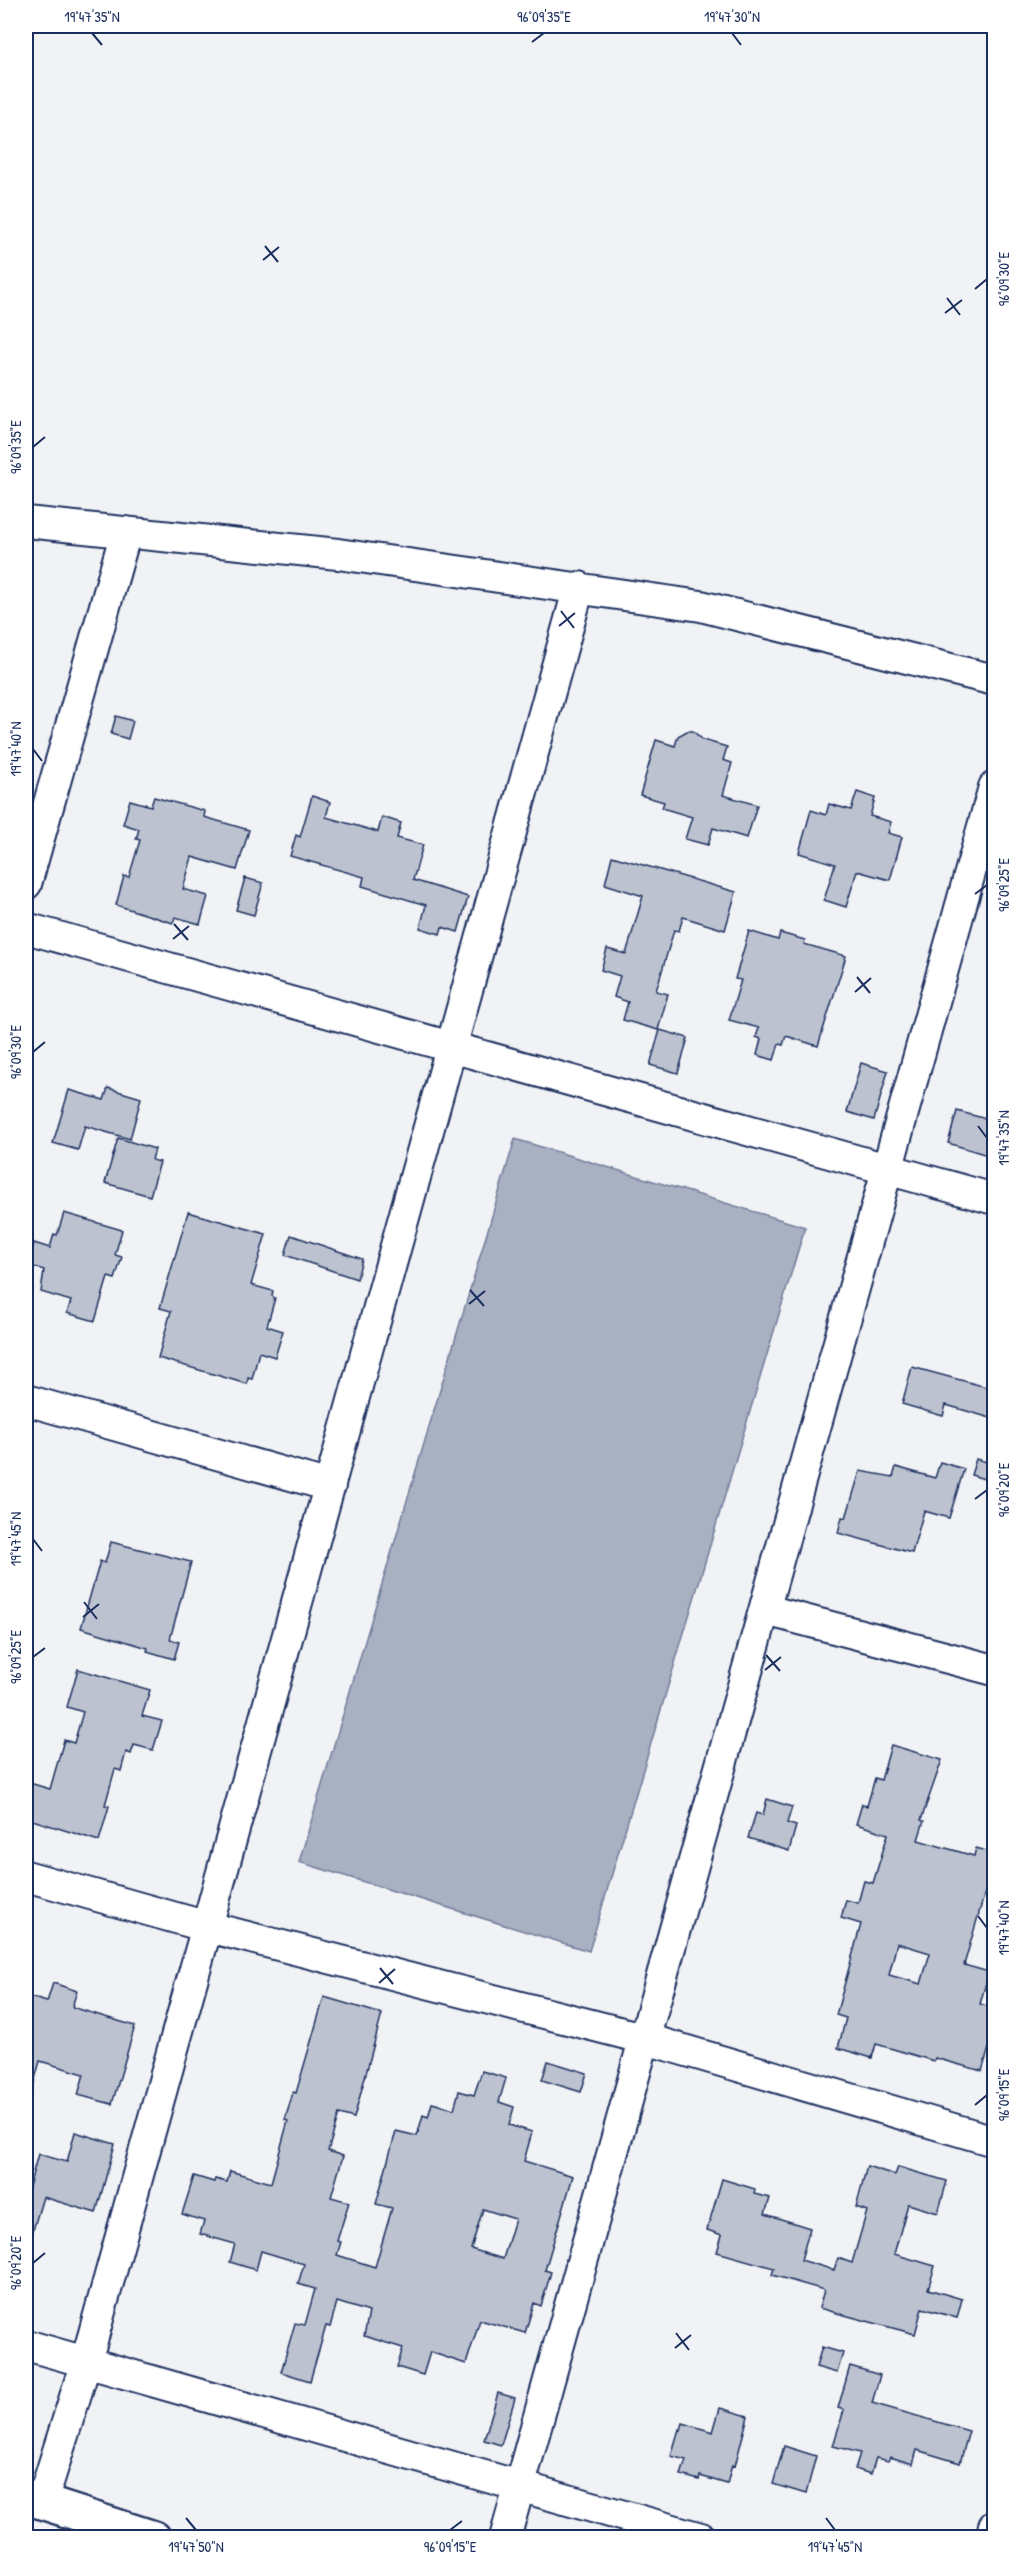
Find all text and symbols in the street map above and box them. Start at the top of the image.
text: 19°47'35"N [64,6,120,27]
text: 96°09'35"E [517,6,571,27]
text: 19°47'30"N [704,6,760,27]
text: 96°09'30"E [993,252,1014,306]
text: 96°09'35"E [5,420,26,474]
text: 19°47'40"N [5,722,26,776]
text: 96°09'25"E [993,858,1014,912]
text: 96°09'30"E [5,1025,26,1079]
text: 19°47'35"N [993,1110,1014,1166]
text: 96°09'20"E [993,1462,1014,1517]
text: 19°47'45"N [5,1512,26,1566]
text: 96°09'25"E [5,1630,26,1684]
text: 19°47'40"N [993,1901,1014,1955]
text: 96°09'15"E [993,2068,1014,2121]
text: 96°09'20"E [5,2235,26,2290]
text: 19°47'50"N [168,2536,224,2557]
text: 96°09'15"E [424,2536,477,2557]
text: 19°47'45"N [808,2536,862,2557]

